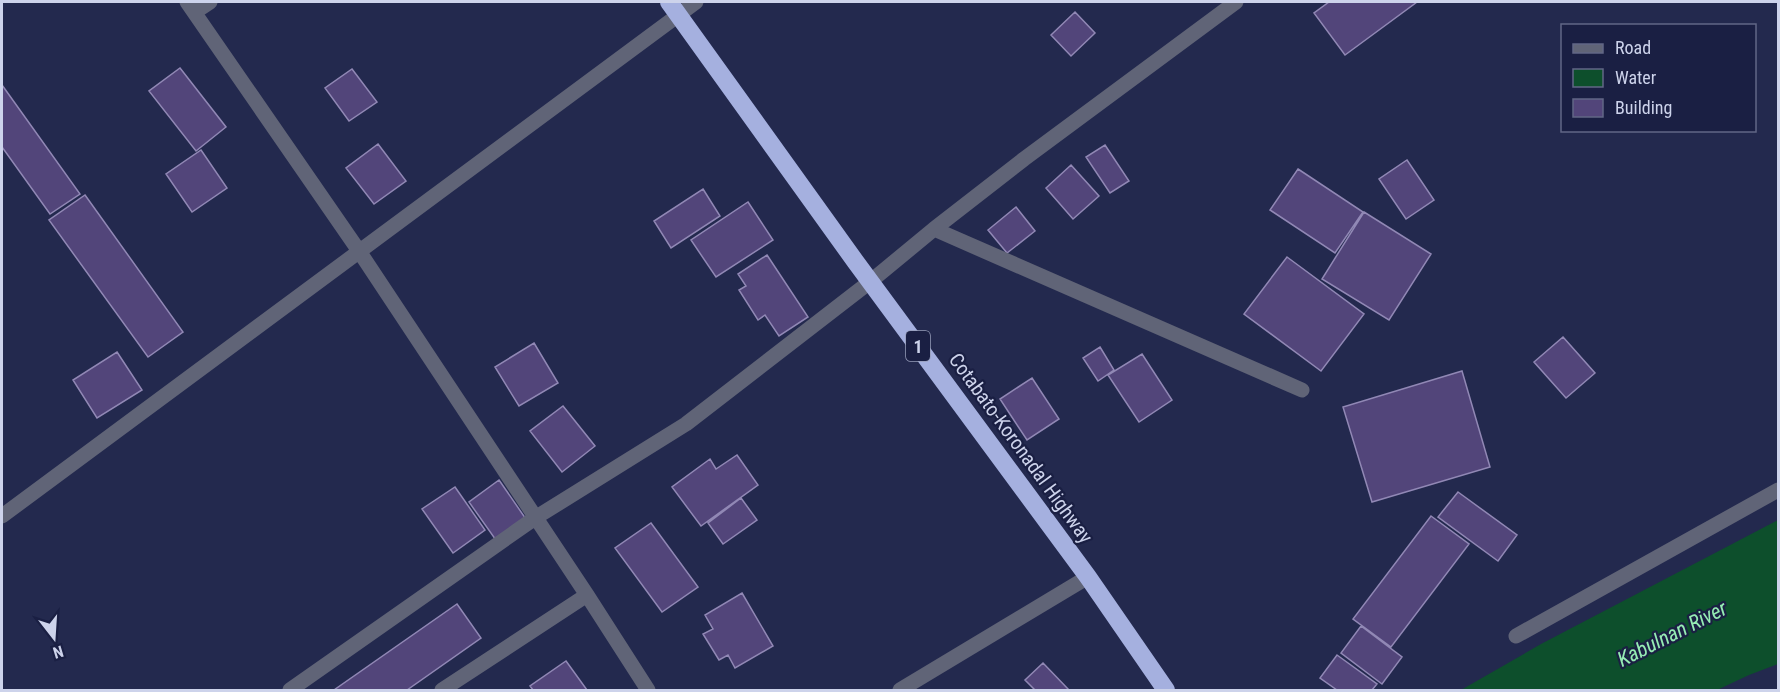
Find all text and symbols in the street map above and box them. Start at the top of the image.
legend [1561,24,1756,132]
text: Road [1615,37,1651,58]
text: Water [1615,67,1657,88]
text: Building [1615,97,1672,118]
road number: 1 [906,331,930,361]
street label: Cotabato-Koronadal Highway [944,348,1098,548]
water label: Kabulnan River [1613,596,1731,672]
north arrow [24,608,84,668]
text: N [51,641,66,662]

